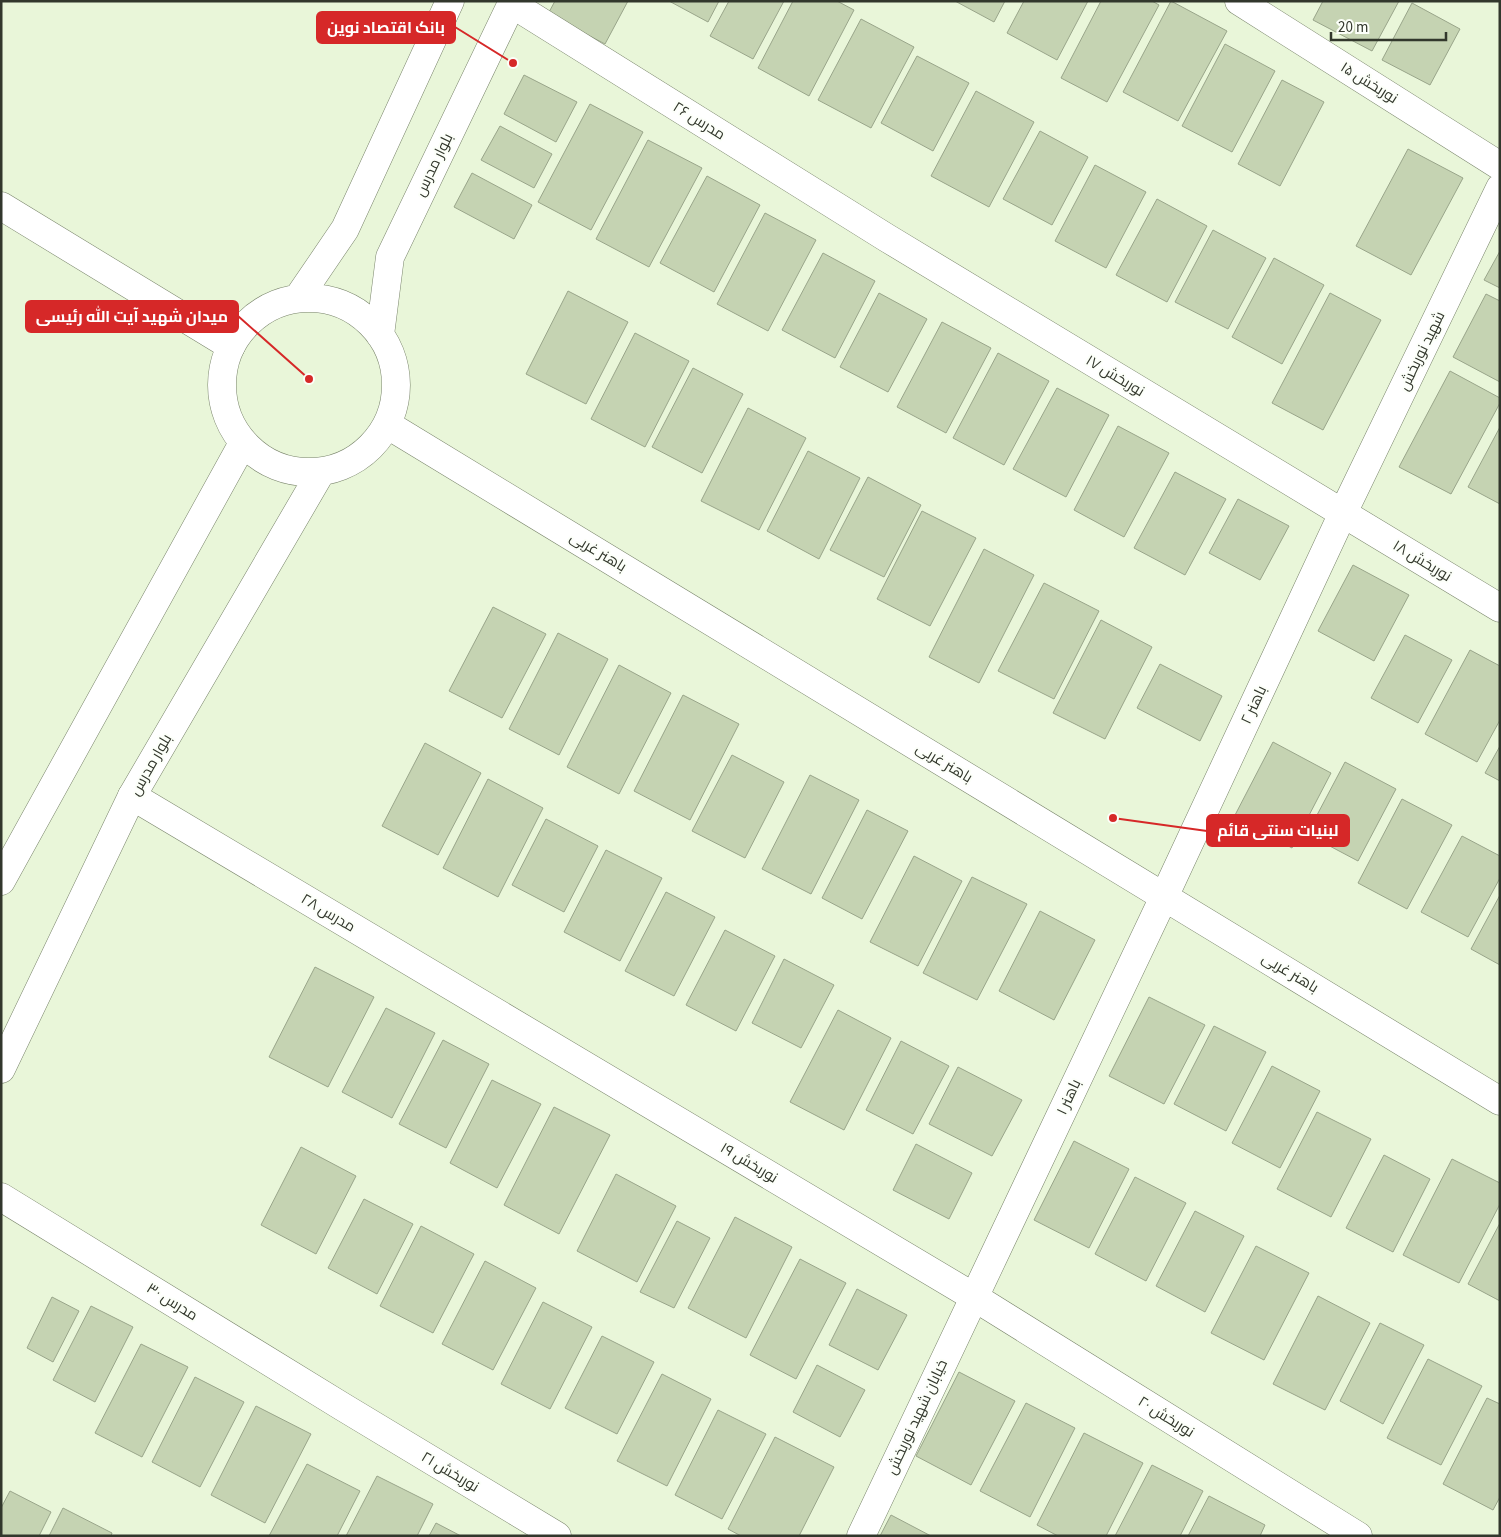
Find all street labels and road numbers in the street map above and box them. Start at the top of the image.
street label: نوربخش ۱۵ [1336,57,1402,109]
street label: مدرس ۲۶ [669,97,729,145]
street label: بلوار مدرس [410,130,458,200]
street label: شهید نوربخش [1394,308,1450,394]
street label: نوربخش ۱۷ [1082,350,1148,402]
street label: باهنر غربی [566,527,630,577]
street label: نوربخش ۱۸ [1389,535,1455,587]
street label: باهنر ۲ [1236,682,1272,728]
street label: بلوار مدرس [125,730,177,800]
street label: باهنر غربی [912,738,976,788]
street label: مدرس ۲۸ [297,889,359,937]
street label: باهنر غربی [1258,948,1322,998]
street label: باهنر ۱ [1052,1076,1086,1118]
street label: نوربخش ۱۹ [716,1138,782,1188]
street label: مدرس ۳۰ [142,1278,202,1326]
street label: خیابان شهید نوربخش [881,1356,953,1478]
street label: نوربخش ۲۰ [1134,1391,1198,1443]
street label: نوربخش ۲۱ [417,1447,483,1497]

